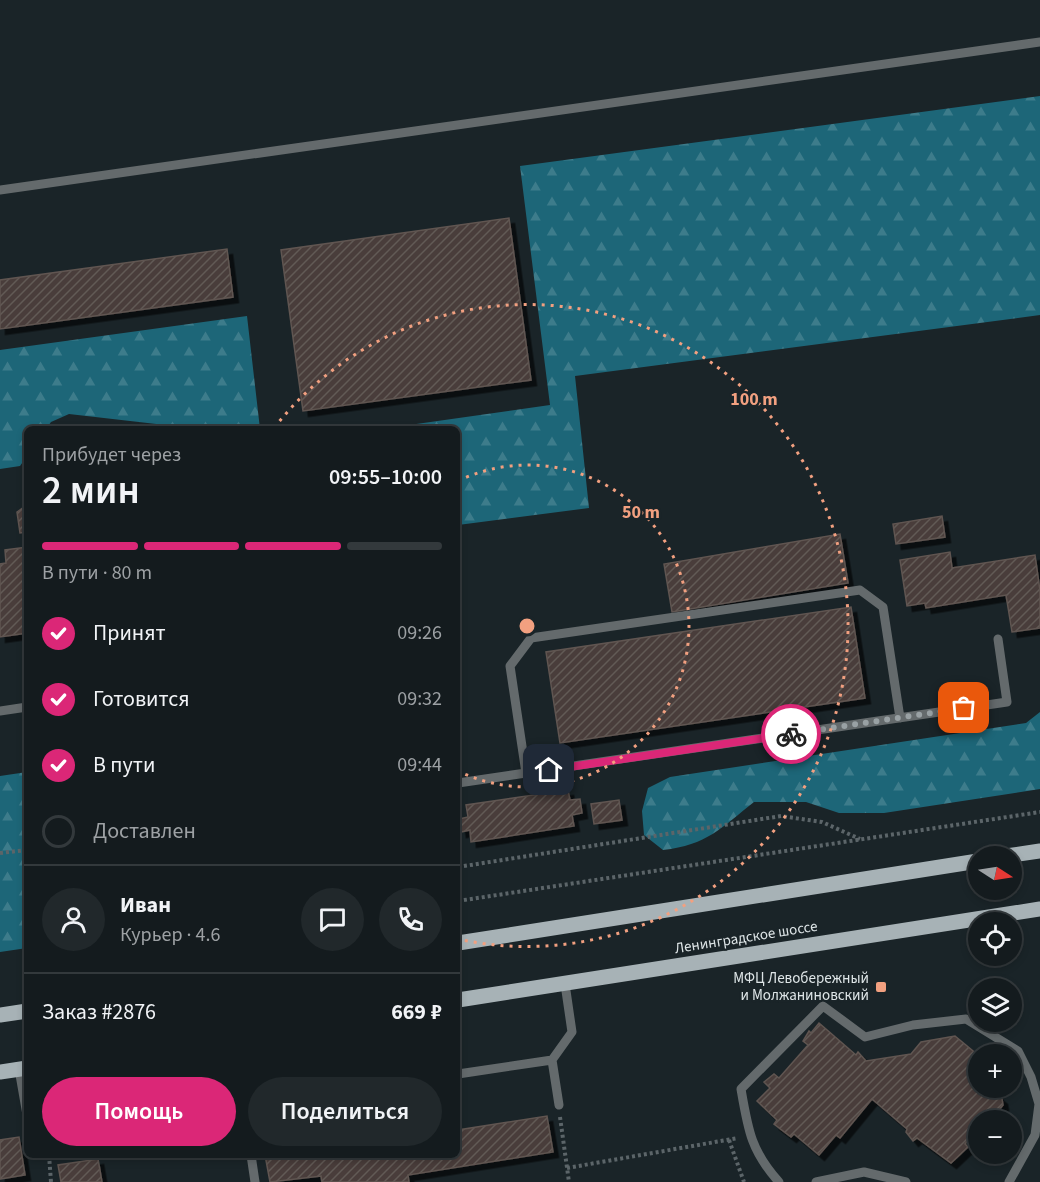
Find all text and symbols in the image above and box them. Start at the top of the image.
text: 100 m [730,387,778,412]
text: Прибудет через [42,441,181,469]
text: 09:55–10:00 [329,461,442,493]
text: 2 мин [42,463,140,519]
text: 50 m [622,500,660,525]
text: В пути · 80 m [42,559,152,587]
centre of rings [517,616,537,636]
icon: check [42,617,75,650]
text: Принят [93,617,166,649]
text: 09:26 [397,619,442,647]
pin [938,682,989,733]
icon: check [42,683,75,716]
text: Готовится [93,683,190,715]
text: 09:32 [397,685,442,713]
icon: bag [947,691,980,724]
courier [761,704,821,764]
icon: bike [775,718,808,751]
pin [523,744,574,795]
icon: check [42,749,75,782]
text: В пути [93,749,155,781]
text: 09:44 [397,751,442,779]
icon: home [532,753,565,786]
text: Доставлен [93,815,196,847]
north arrow [968,846,1022,900]
map controls [968,846,1022,1164]
button: person [42,888,105,951]
button: chat [301,888,364,951]
button: phone [379,888,442,951]
text: Иван [120,889,171,921]
button: locate [968,912,1022,966]
street label: Ленинградское шоссе [673,916,819,959]
text: Курьер · 4.6 [120,921,220,949]
place label: МФЦ Левобережный и Молжаниновский [733,968,869,1006]
button: layers [968,978,1022,1032]
marker: МФЦ Левобережный и Молжаниновский [874,980,888,994]
text: Заказ #2876 [42,996,156,1028]
text: 669 ₽ [391,996,442,1028]
button: + [968,1044,1022,1098]
button: Помощь [42,1077,236,1146]
button: Поделиться [248,1077,442,1146]
button: − [968,1110,1022,1164]

